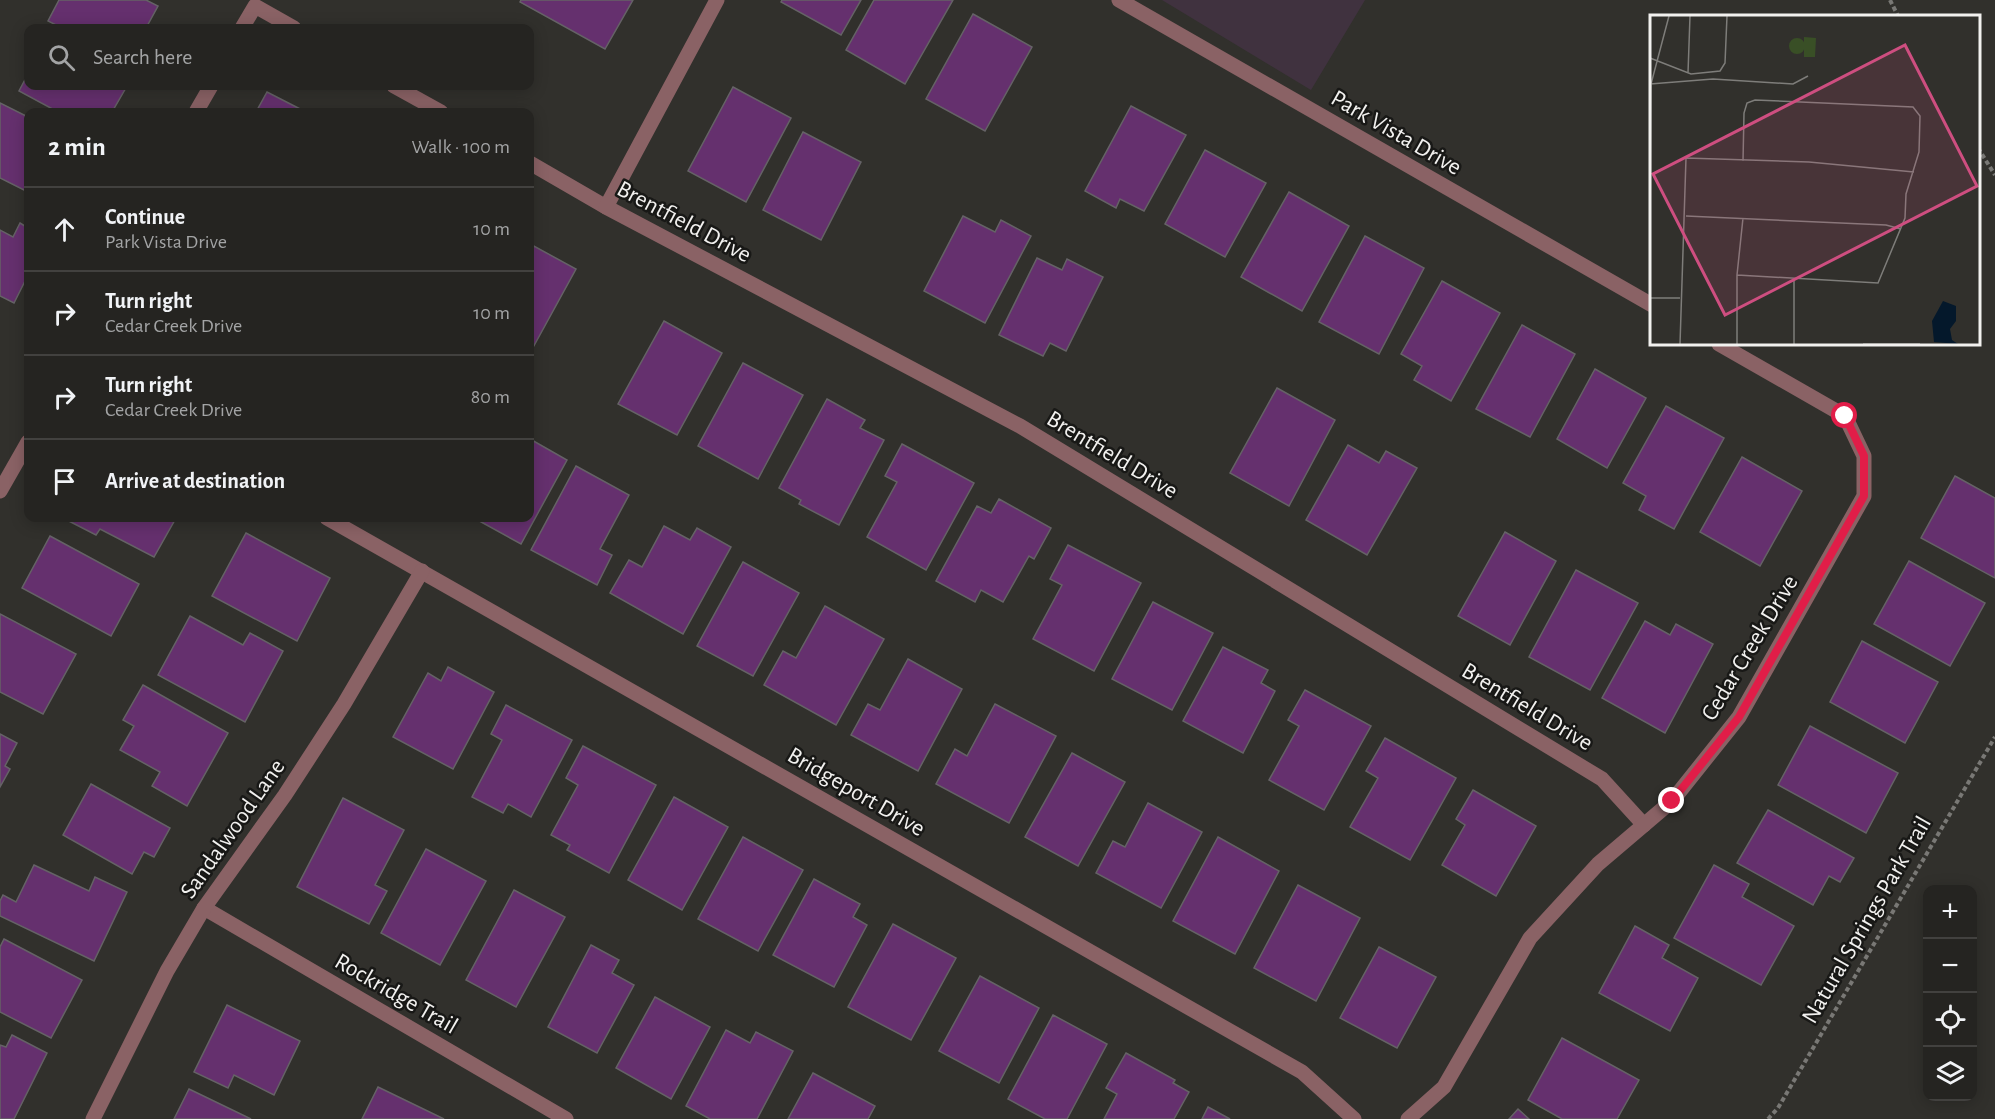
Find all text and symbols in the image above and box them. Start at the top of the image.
inset map [1650,15,1980,345]
search box [24,24,534,90]
icon: search [45,41,78,74]
text: Search here [93,46,192,68]
street label: Park Vista Drive [1327,86,1465,180]
text: 2 min [48,134,106,160]
text: Walk · 100 m [411,137,510,157]
street label: Brentfield Drive [613,177,755,267]
text: Continue [105,206,185,228]
icon: ahead [48,213,81,246]
text: 10 m [473,219,510,239]
text: Park Vista Drive [105,232,227,252]
text: Turn right [105,290,192,312]
icon: right [48,297,81,330]
text: 10 m [473,303,510,323]
text: Cedar Creek Drive [105,316,242,336]
text: Turn right [105,374,192,396]
icon: right [48,381,81,414]
text: 80 m [471,387,510,407]
text: Cedar Creek Drive [105,400,242,420]
route start [1831,402,1857,428]
street label: Brentfield Drive [1042,407,1182,503]
icon: arrive [48,465,81,498]
text: Arrive at destination [105,470,285,492]
street label: Cedar Creek Drive [1697,571,1803,725]
street label: Brentfield Drive [1457,659,1597,755]
street label: Bridgeport Drive [783,743,929,841]
street label: Sandalwood Lane [176,755,290,903]
route end [1658,787,1684,813]
street label: Natural Springs Park Trail [1798,812,1936,1028]
map controls [1923,885,1977,1101]
button: + [1923,885,1977,939]
button: − [1923,939,1977,993]
street label: Rockridge Trail [330,949,462,1039]
button: locate [1923,993,1977,1047]
button: layers [1923,1047,1977,1101]

